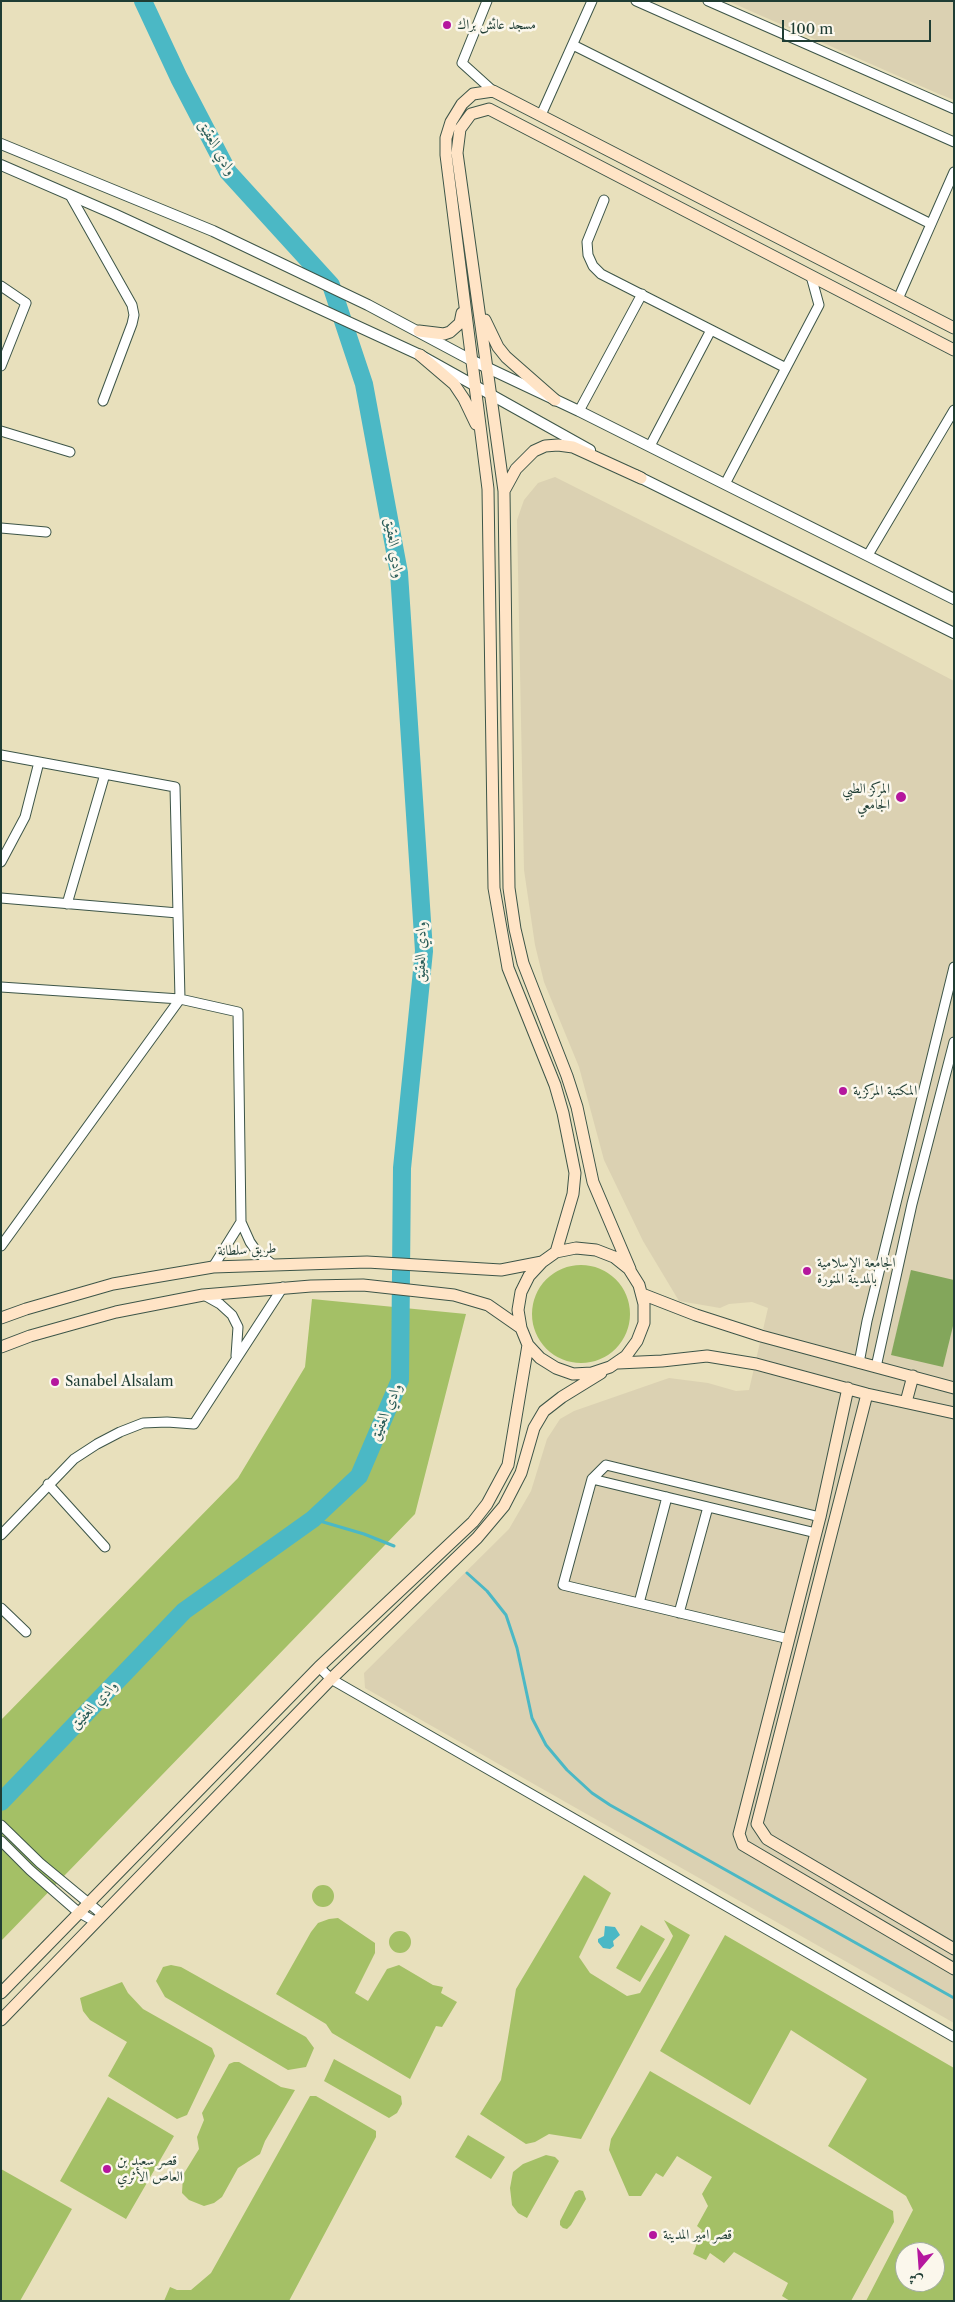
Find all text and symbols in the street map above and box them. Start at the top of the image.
scale bar [785,10,934,42]
place label: مسجد عائش براك [457,17,536,33]
marker: مسجد عائش براك [441,19,453,31]
text: 100 m [790,19,833,38]
water label: وادي العقيق [194,117,240,179]
water label: وادي العقيق [380,516,408,580]
place label: المركز الطبي الجامعي [842,781,890,814]
marker: المركز الطبي الجامعي [894,790,908,804]
water label: وادي العقيق [411,921,431,983]
place label: المكتبة المركزية [853,1083,917,1099]
marker: المكتبة المركزية [837,1085,849,1097]
street label: طريق سلطانة [217,1240,277,1260]
place label: الجامعة الإسلامية بالمدينة المنورة [817,1255,896,1288]
marker: الجامعة الإسلامية بالمدينة المنورة [801,1265,813,1277]
place label: Sanabel Alsalam [65,1374,174,1390]
marker: Sanabel Alsalam [49,1376,61,1388]
water label: وادي العقيق [366,1380,406,1444]
water label: وادي العقيق [66,1677,122,1733]
place label: قصر سعيد بن العاص الأثري [117,2153,183,2186]
marker: قصر سعيد بن العاص الأثري [101,2163,113,2175]
place label: قصر امير المدينة [663,2227,732,2243]
marker: قصر امير المدينة [647,2229,659,2241]
north arrow [895,2242,945,2292]
text: ش [906,2270,925,2291]

